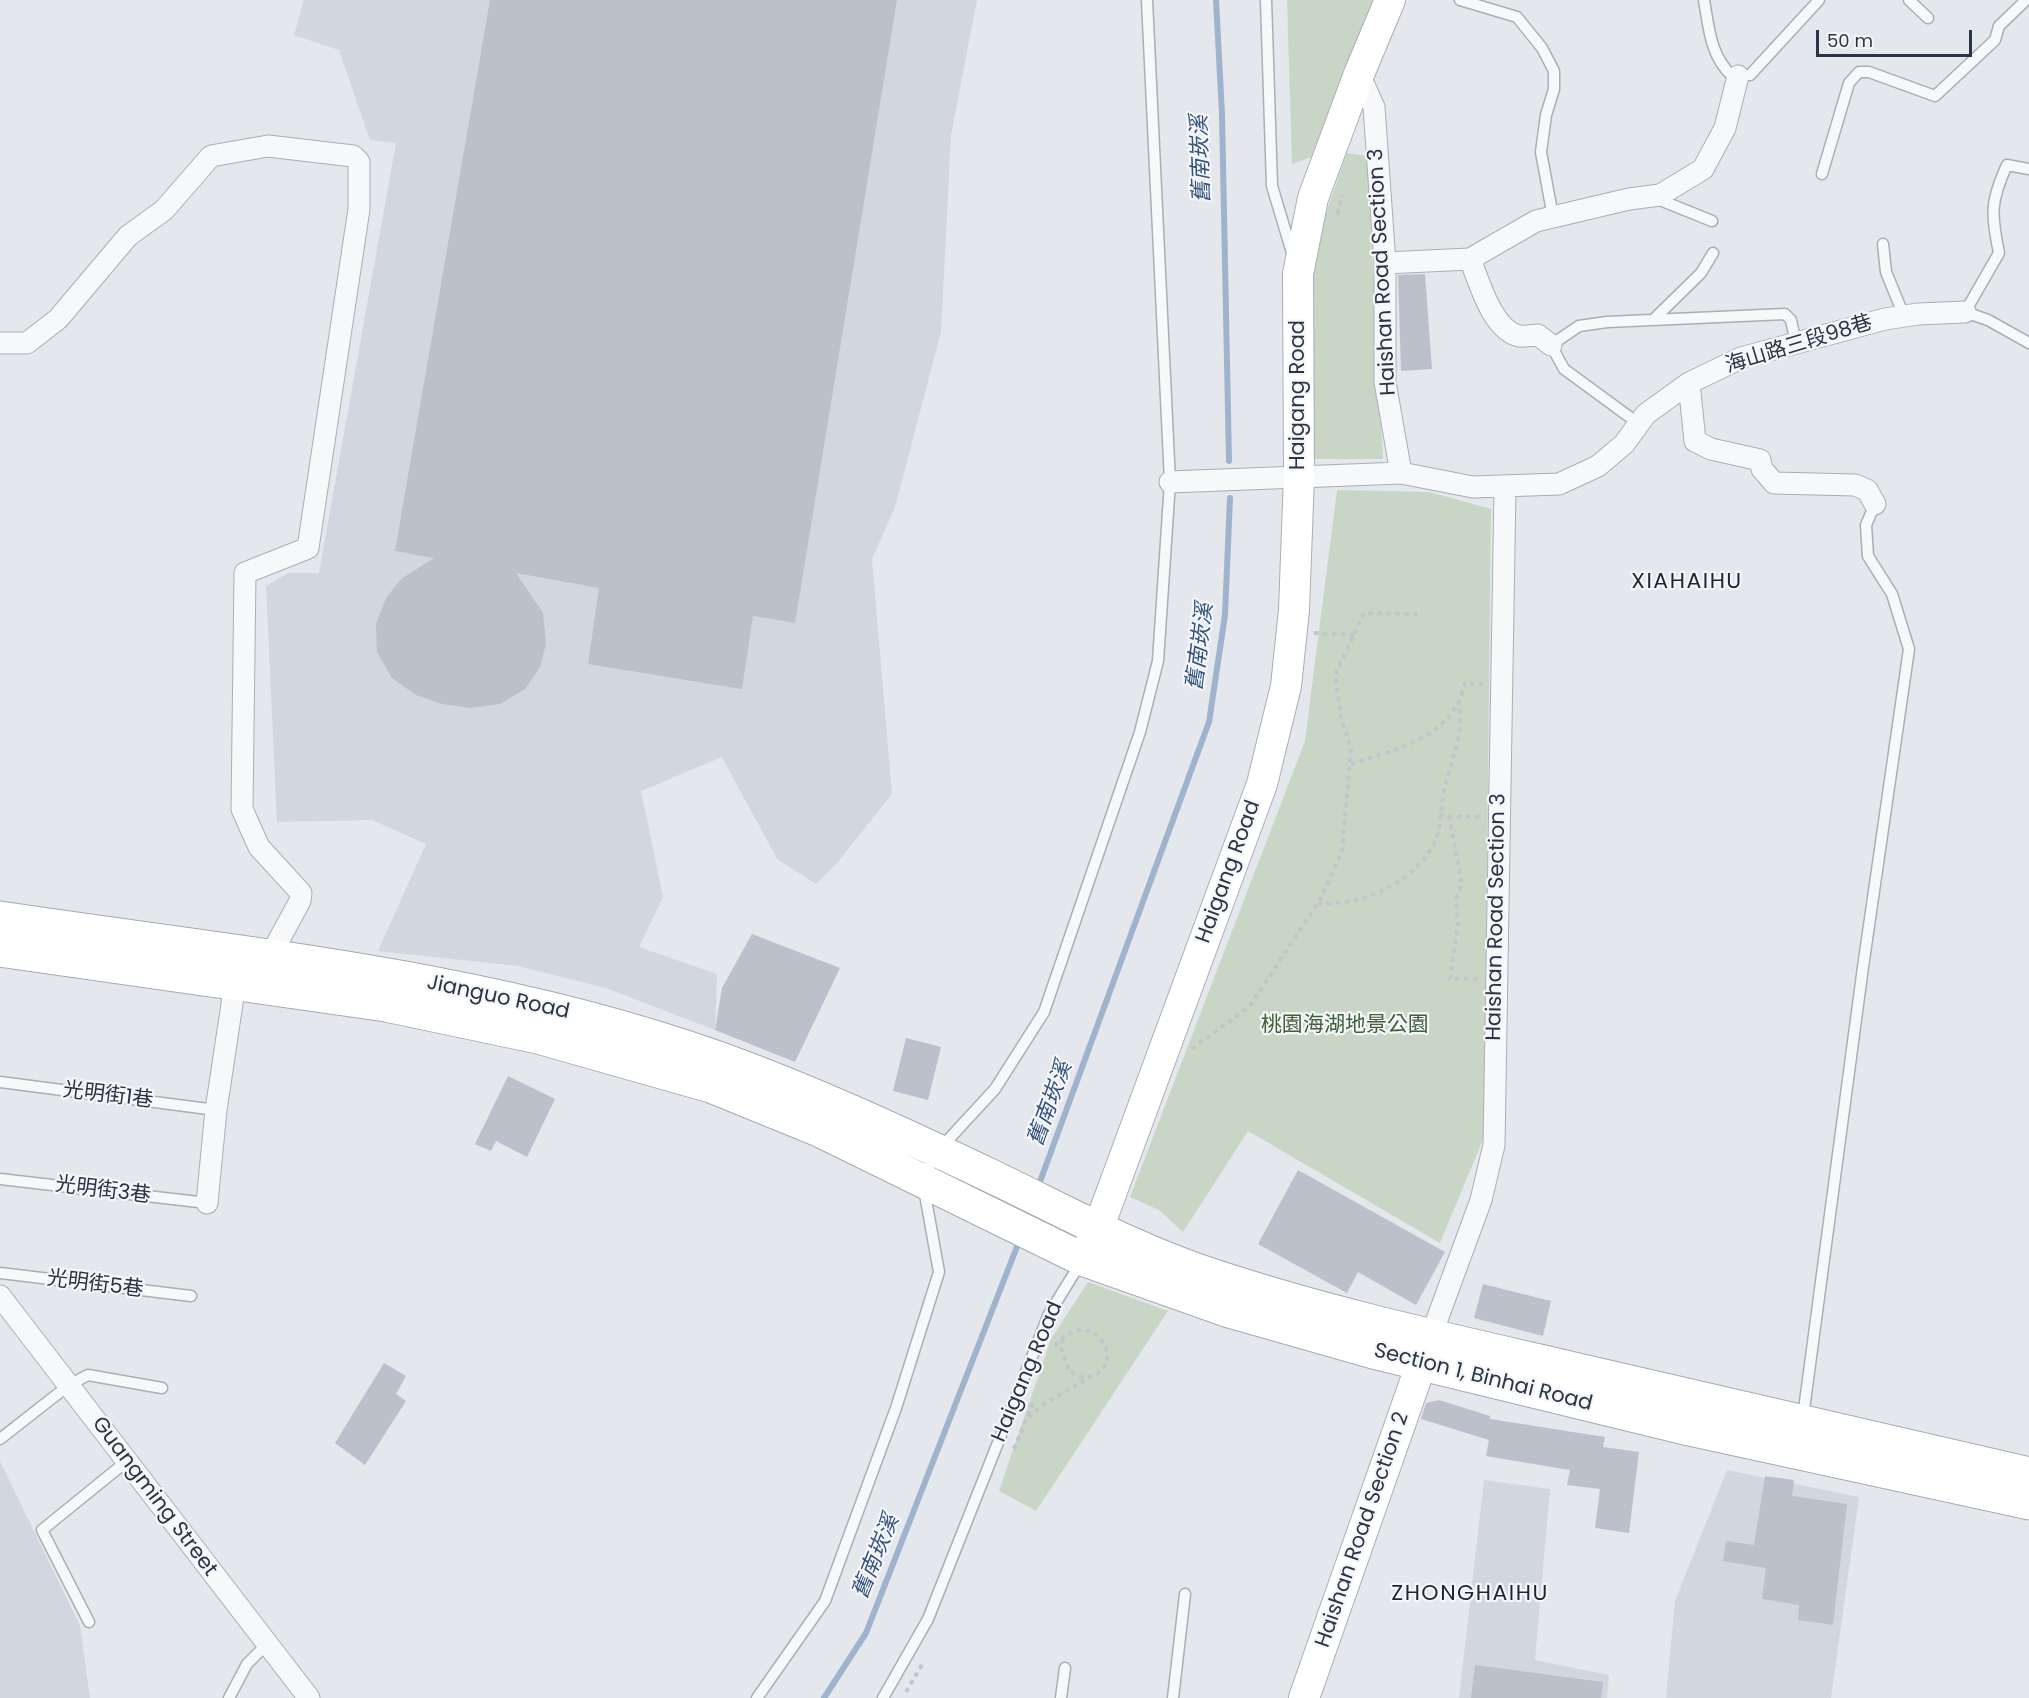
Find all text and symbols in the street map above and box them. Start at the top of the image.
scale bar [1819,18,1975,56]
text: 50 m [1827,28,1873,53]
water label: 舊南崁溪 [1187,115,1217,203]
street label: Haishan Road Section 3 [1364,148,1402,396]
street label: 海山路三段98巷 [1722,311,1876,379]
street label: Haigang Road [1286,320,1312,470]
district label: XIAHAIHU [1631,569,1743,595]
water label: 舊南崁溪 [1183,602,1219,692]
street label: Haishan Road Section 3 [1482,793,1512,1041]
street label: Haigang Road [1191,797,1267,947]
street label: Jianguo Road [424,971,572,1025]
park label: 桃園海湖地景公園 [1261,1013,1429,1039]
water label: 舊南崁溪 [1024,1058,1078,1150]
street label: 光明街1巷 [61,1078,155,1114]
street label: 光明街3巷 [54,1173,152,1209]
street label: 光明街5巷 [45,1267,145,1303]
street label: Haigang Road [987,1298,1069,1446]
street label: Section 1, Binhai Road [1371,1339,1595,1417]
street label: Haishan Road Section 2 [1311,1409,1415,1651]
street label: Guangming Street [86,1412,222,1582]
water label: 舊南崁溪 [848,1511,906,1603]
district label: ZHONGHAIHU [1391,1581,1549,1607]

